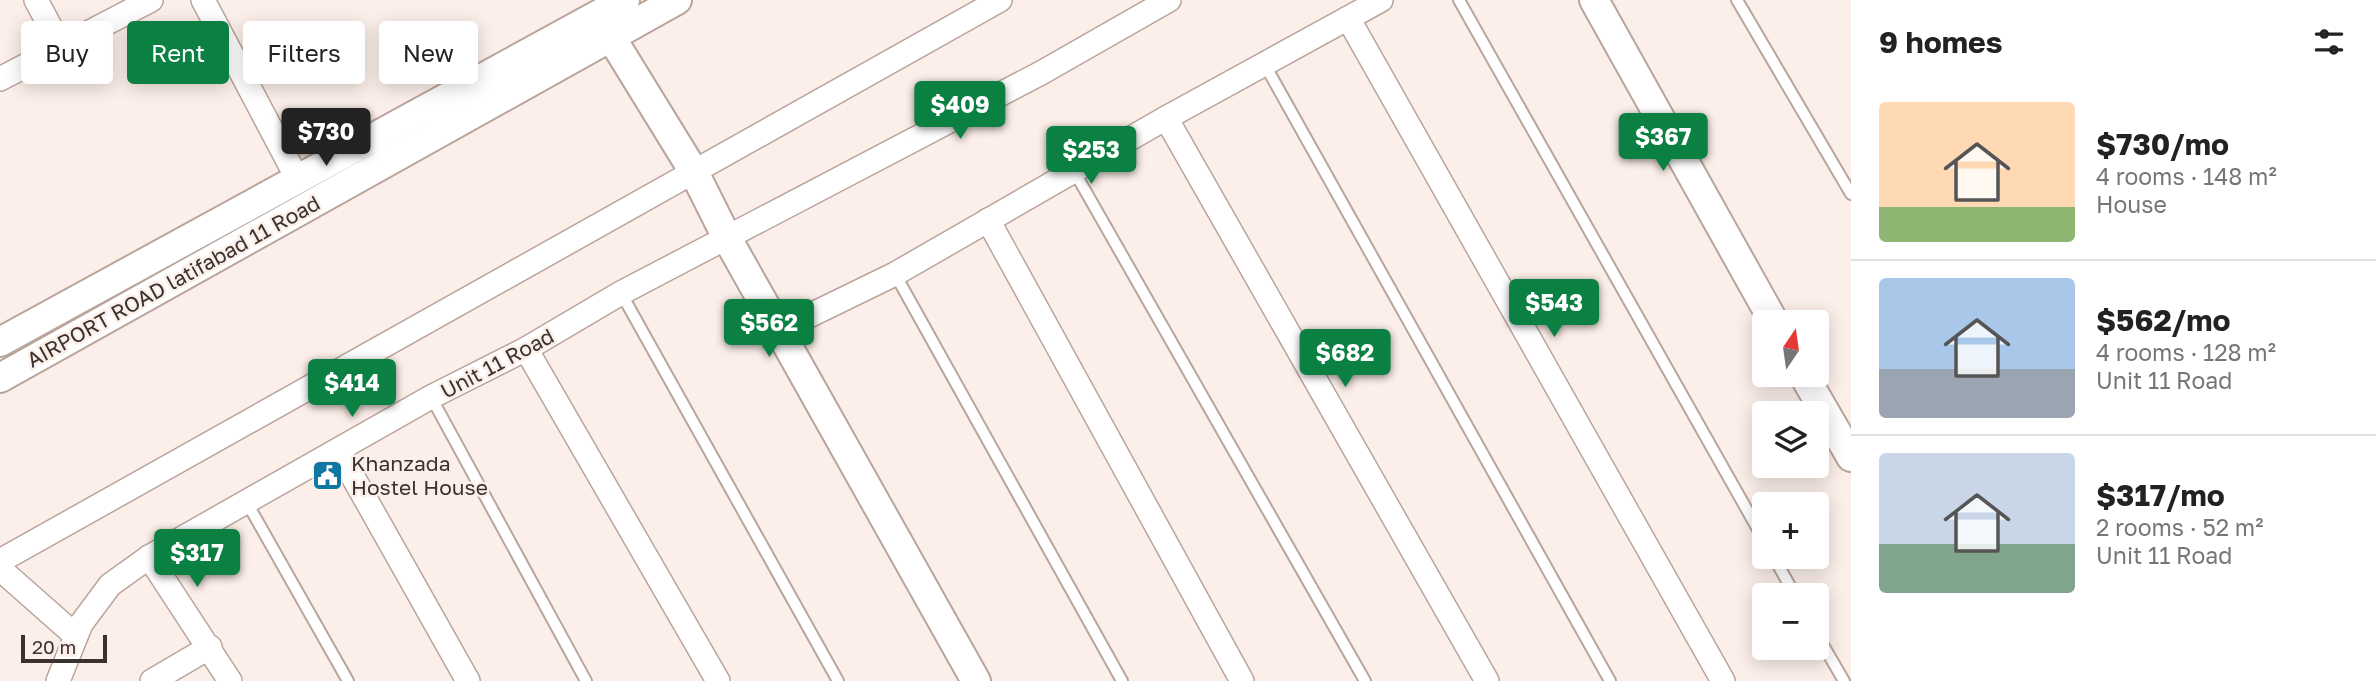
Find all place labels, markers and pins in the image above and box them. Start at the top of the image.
pin: $409 [919,82,1001,141]
pin: $730 [285,108,367,168]
pin: $367 [1622,114,1704,173]
pin: $253 [1050,127,1132,186]
pin: $543 [1513,280,1595,339]
pin: $562 [728,300,810,359]
pin: $682 [1304,330,1386,389]
pin: $414 [311,360,393,419]
place label: Khanzada Hostel House [351,450,488,500]
public building icon: Khanzada Hostel House [311,458,345,492]
pin: $317 [156,530,238,589]

